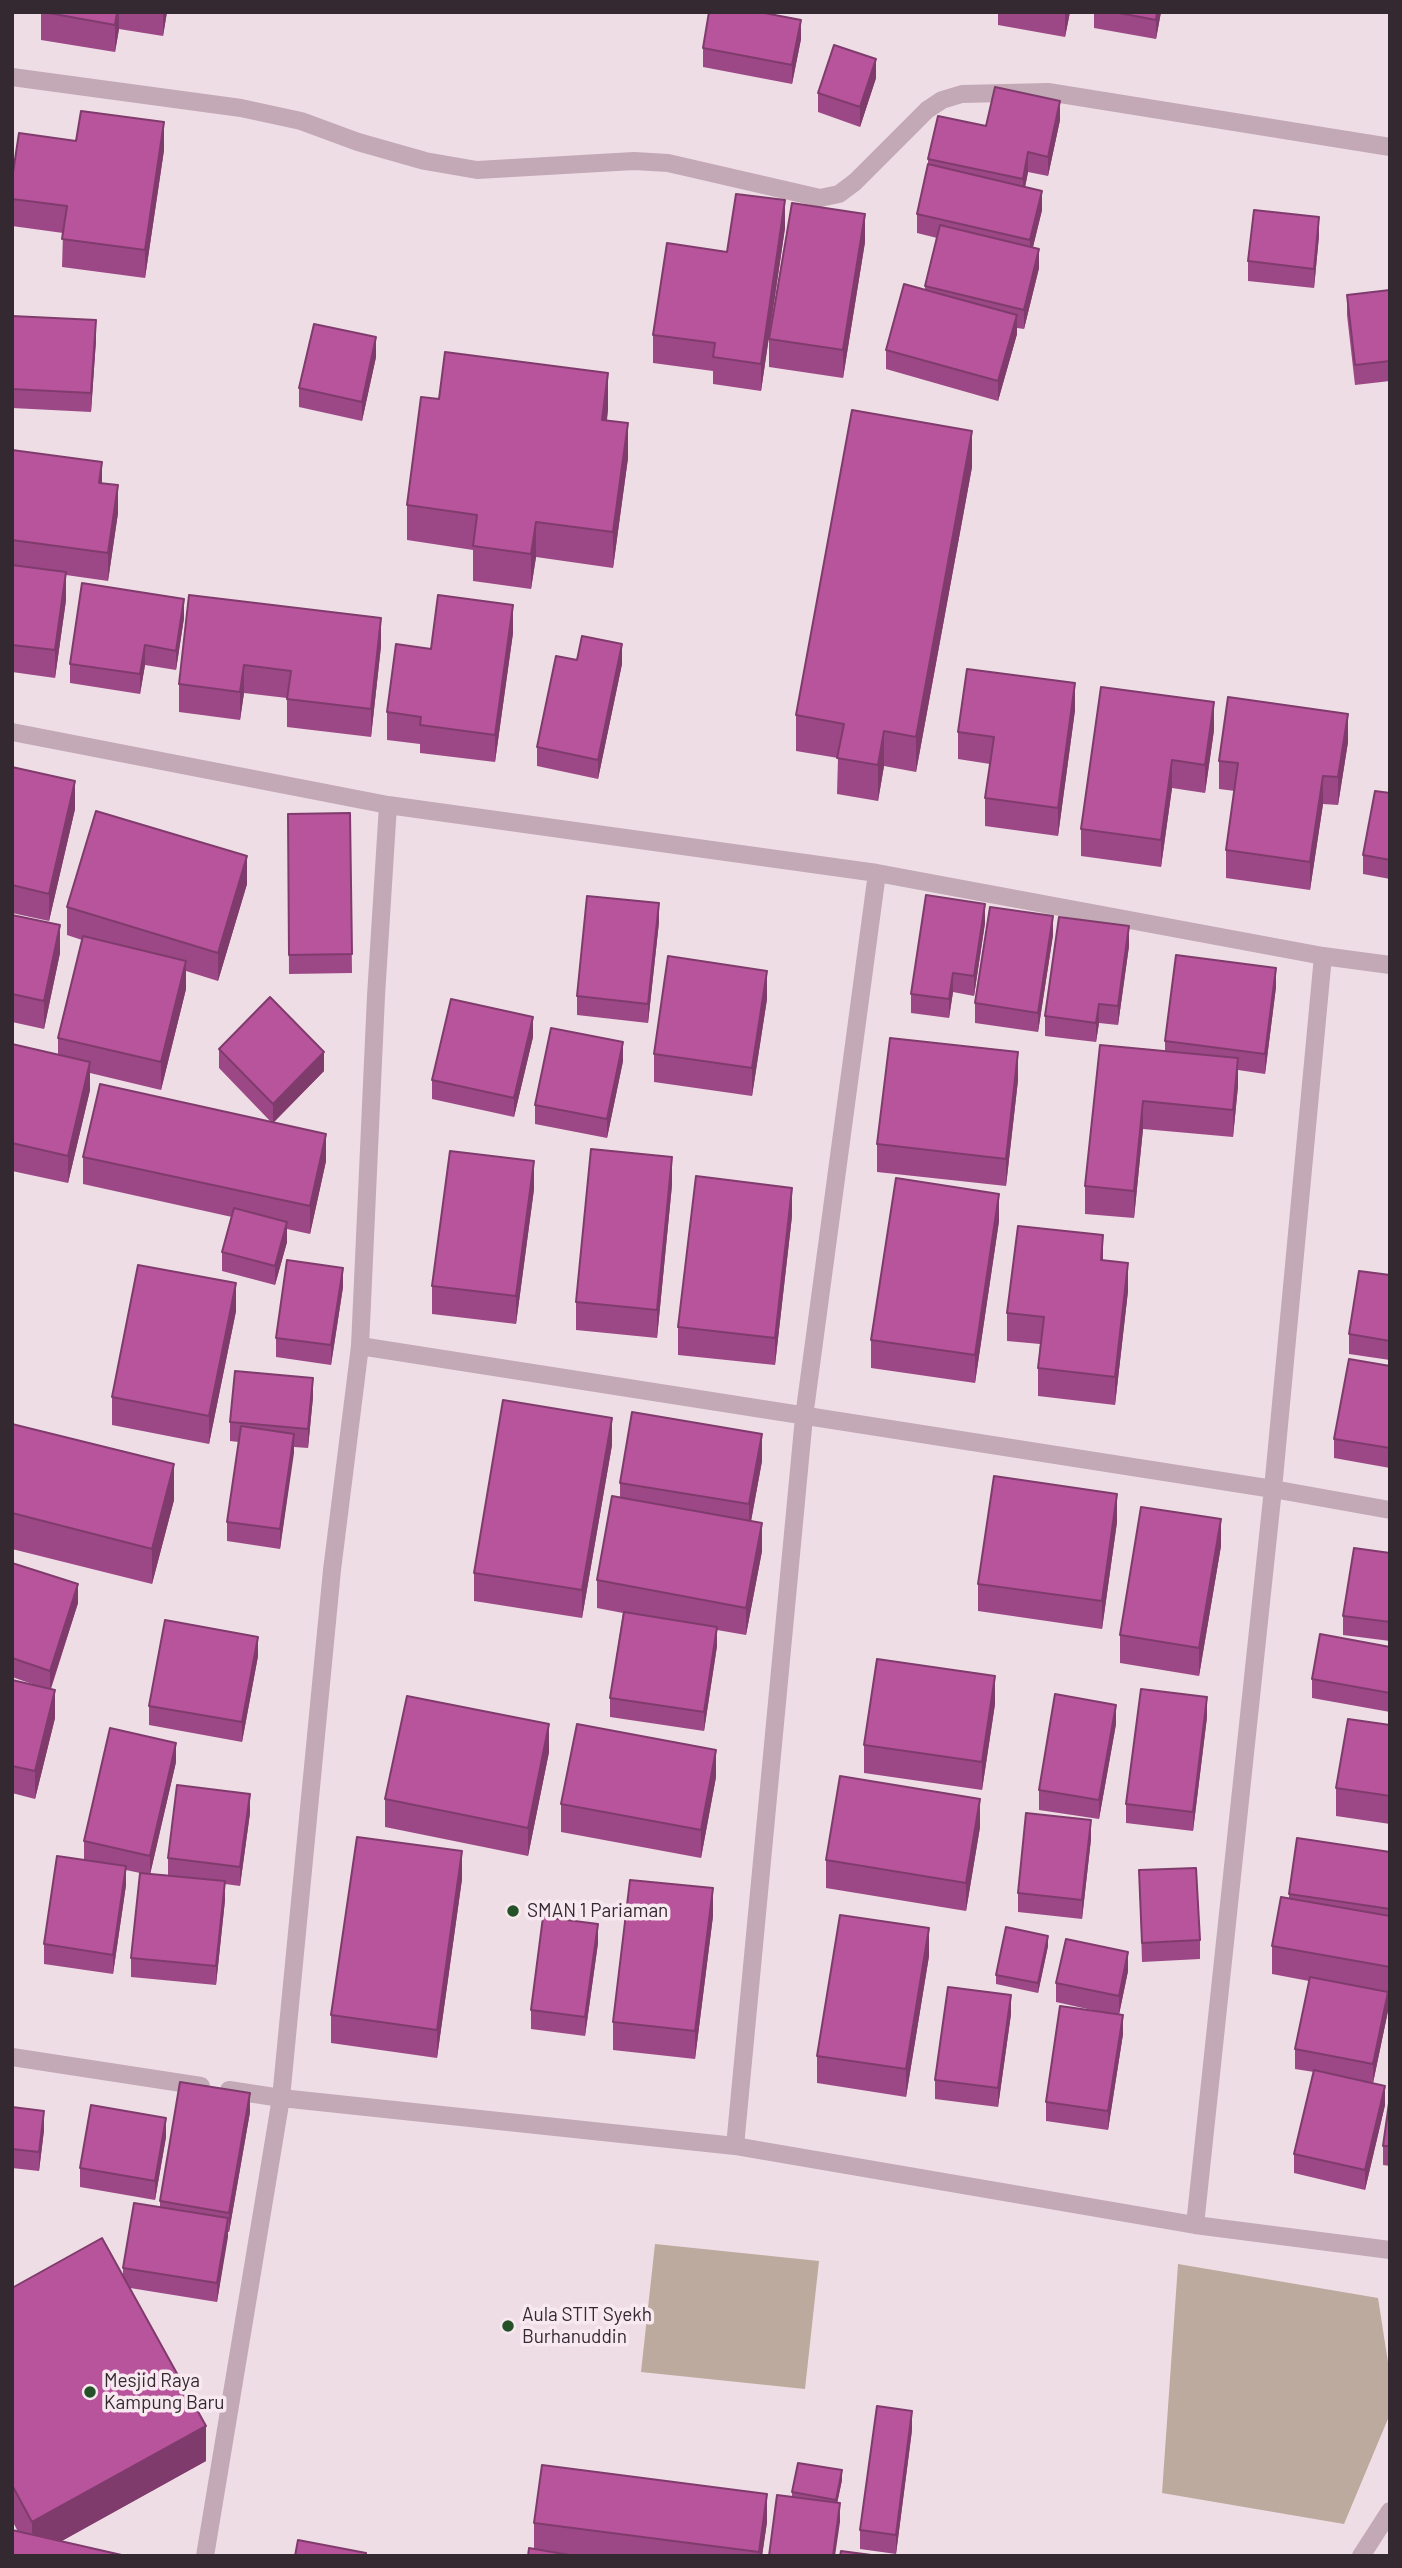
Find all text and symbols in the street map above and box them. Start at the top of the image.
place label: SMAN 1 Pariaman [527,1900,668,1922]
marker: SMAN 1 Pariaman [505,1903,521,1919]
place label: Aula STIT Syekh Burhanuddin [522,2304,652,2348]
marker: Aula STIT Syekh Burhanuddin [500,2318,516,2334]
place label: Mesjid Raya Kampung Baru [104,2370,225,2414]
marker: Mesjid Raya Kampung Baru [82,2384,98,2400]

